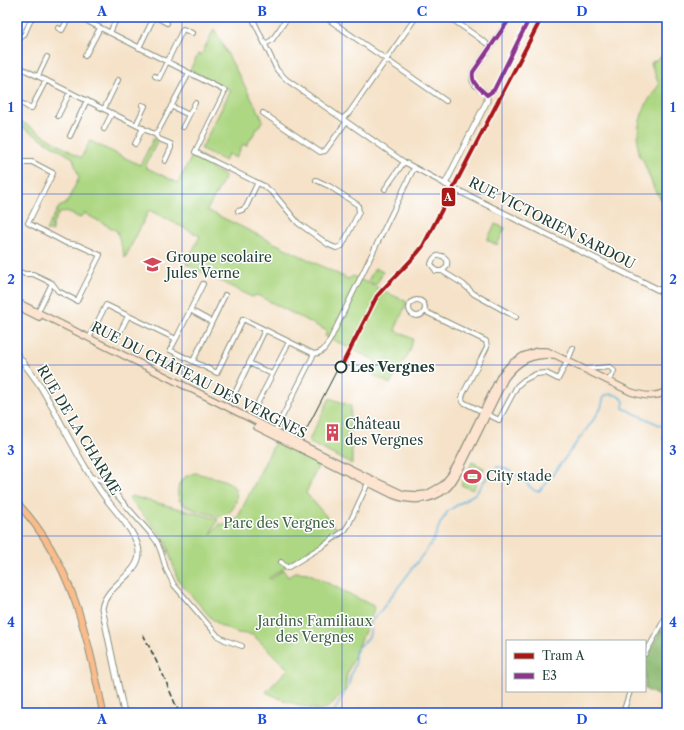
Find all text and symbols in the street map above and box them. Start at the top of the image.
text: A [96,3,108,19]
text: B [257,3,267,19]
text: C [417,3,427,19]
text: D [576,3,588,19]
text: 1 [8,99,14,115]
text: 1 [670,99,676,115]
street label: RUE VICTORIEN SARDOU [466,173,638,273]
line badge: A [441,187,456,207]
text: A [443,190,453,204]
place label: Groupe scolaire Jules Verne [164,248,272,282]
school or university icon: Groupe scolaire Jules Verne [143,255,163,275]
text: 2 [7,271,15,287]
text: 2 [669,271,677,287]
street label: RUE DU CHÂTEAU DES VERGNES [88,318,310,442]
place label: Les Vergnes [350,358,435,376]
marker: Les Vergnes [334,360,348,374]
street label: RUE DE LA CHARME [33,362,125,498]
place label: Château des Vergnes [345,415,423,449]
building icon: Château des Vergnes [322,422,342,442]
text: 3 [7,442,15,458]
text: 3 [669,442,677,458]
sports icon: City stade [463,466,483,486]
place label: City stade [486,467,552,485]
park label: Parc des Vergnes [223,514,335,532]
park label: Jardins Familiaux des Vergnes [255,612,373,646]
text: 4 [7,614,15,630]
text: 4 [669,614,677,630]
legend [506,640,646,692]
text: Tram A [542,648,585,663]
text: E3 [542,668,557,683]
text: A [96,711,108,727]
text: B [257,711,267,727]
text: C [417,711,427,727]
text: D [576,711,588,727]

